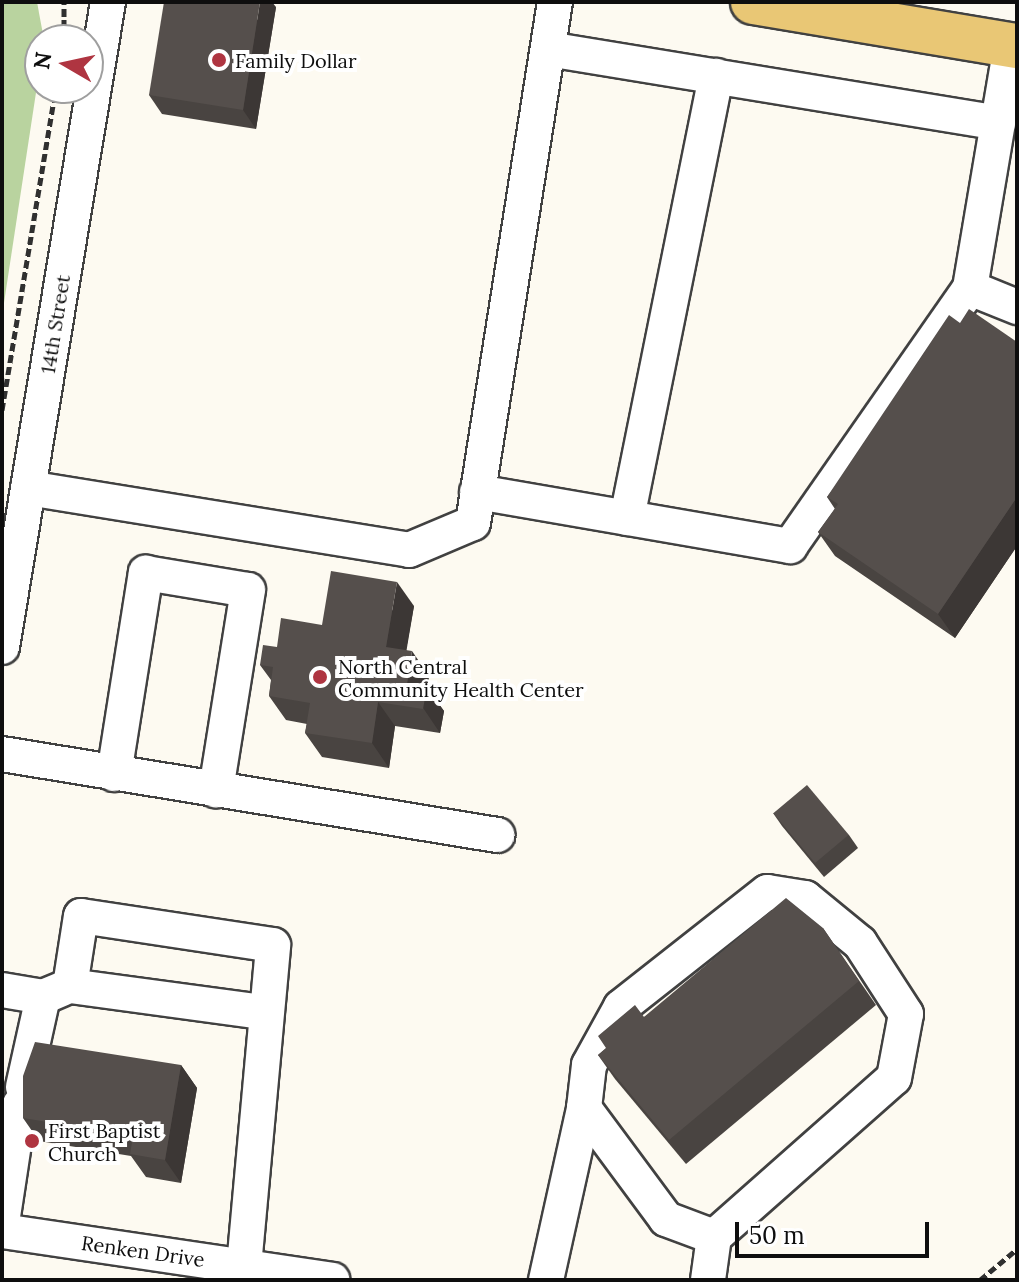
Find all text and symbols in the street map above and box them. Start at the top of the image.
north arrow [24,24,104,104]
place label: Family Dollar [235,48,357,72]
text: N [27,50,57,71]
marker: Family Dollar [210,51,228,69]
street label: 14th Street [35,273,75,375]
place label: North Central Community Health Center [338,654,584,701]
marker: North Central Community Health Center [309,666,331,688]
place label: First Baptist Church [48,1118,160,1165]
marker: First Baptist Church [23,1132,41,1150]
scale bar [739,1206,933,1256]
text: 50 m [749,1220,805,1251]
street label: Renken Drive [80,1230,206,1272]

